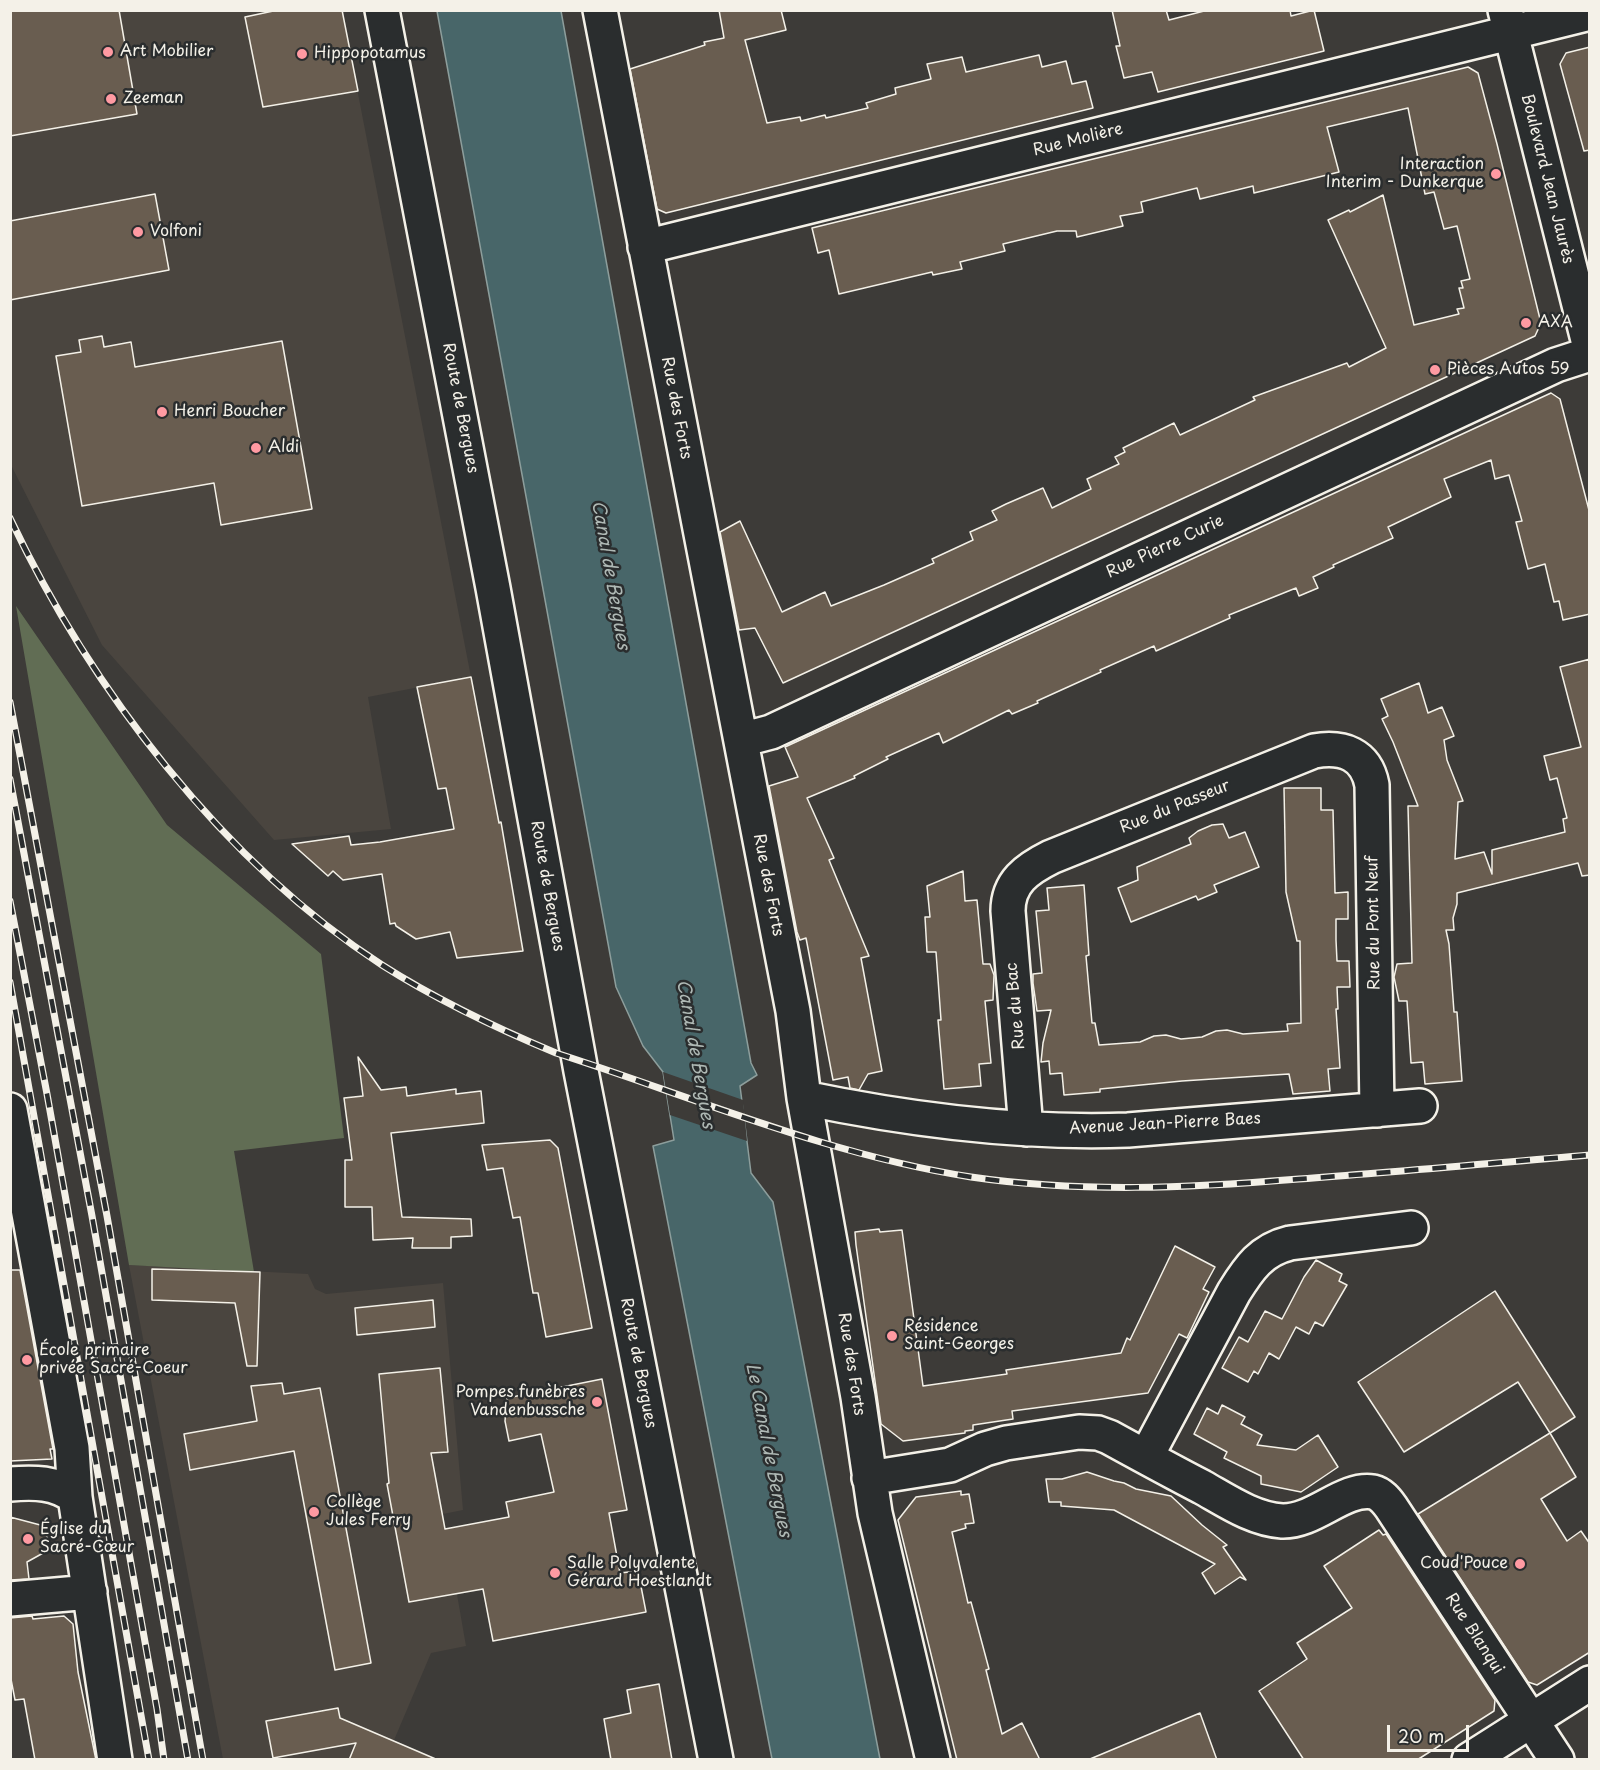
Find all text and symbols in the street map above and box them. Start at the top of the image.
place label: Art Mobilier [120,42,213,62]
place label: Hippopotamus [314,44,426,64]
marker: Art Mobilier [101,45,115,59]
marker: Hippopotamus [295,47,309,61]
place label: Zeeman [123,89,184,109]
marker: Zeeman [104,92,118,106]
street label: Boulevard Jean Jaurès [1517,92,1577,266]
street label: Rue Molière [1031,120,1125,160]
place label: Interaction Interim - Dunkerque [1326,155,1484,193]
marker: Interaction Interim - Dunkerque [1489,167,1503,181]
place label: Volfoni [150,222,202,242]
marker: Volfoni [131,225,145,239]
place label: AXA [1538,313,1573,333]
marker: AXA [1519,316,1533,330]
street label: Route de Bergues [438,341,482,475]
street label: Rue des Forts [657,355,695,461]
place label: Pièces Autos 59 [1447,360,1570,380]
marker: Pièces Autos 59 [1428,363,1442,377]
place label: Henri Boucher [174,402,285,422]
marker: Henri Boucher [155,405,169,419]
place label: Aldi [268,438,299,458]
marker: Aldi [249,441,263,455]
water label: Canal de Bergues [586,499,634,651]
street label: Rue Pierre Curie [1103,511,1227,583]
street label: Rue du Passeur [1117,776,1233,838]
street label: Route de Bergues [526,819,568,953]
street label: Rue des Forts [749,832,787,938]
street label: Rue du Pont Neuf [1363,856,1385,990]
street label: Rue du Bac [1003,962,1029,1050]
water label: Canal de Bergues [671,978,719,1130]
street label: Avenue Jean-Pierre Baes [1069,1109,1261,1139]
street label: Route de Bergues [616,1296,660,1430]
street label: Rue des Forts [833,1311,869,1417]
place label: Résidence Saint-Georges [904,1317,1014,1355]
marker: Résidence Saint-Georges [885,1329,899,1343]
place label: École primaire privée Sacré-Coeur [39,1341,188,1379]
marker: École primaire privée Sacré-Coeur [20,1353,34,1367]
water label: Le Canal de Bergues [741,1361,795,1539]
place label: Pompes funèbres Vandenbussche [456,1383,585,1421]
marker: Pompes funèbres Vandenbussche [590,1395,604,1409]
place label: Collège Jules Ferry [326,1493,411,1531]
marker: Collège Jules Ferry [307,1505,321,1519]
place label: Église du Sacré-Cœur [40,1520,134,1558]
marker: Église du Sacré-Cœur [21,1532,35,1546]
place label: Salle Polyvalente Gérard Hoestlandt [567,1554,712,1592]
place label: Coud'Pouce [1420,1554,1508,1574]
marker: Coud'Pouce [1513,1557,1527,1571]
marker: Salle Polyvalente Gérard Hoestlandt [548,1566,562,1580]
street label: Rue Blanqui [1441,1590,1507,1678]
scale bar [1390,1713,1472,1751]
text: 20 m [1398,1722,1444,1749]

